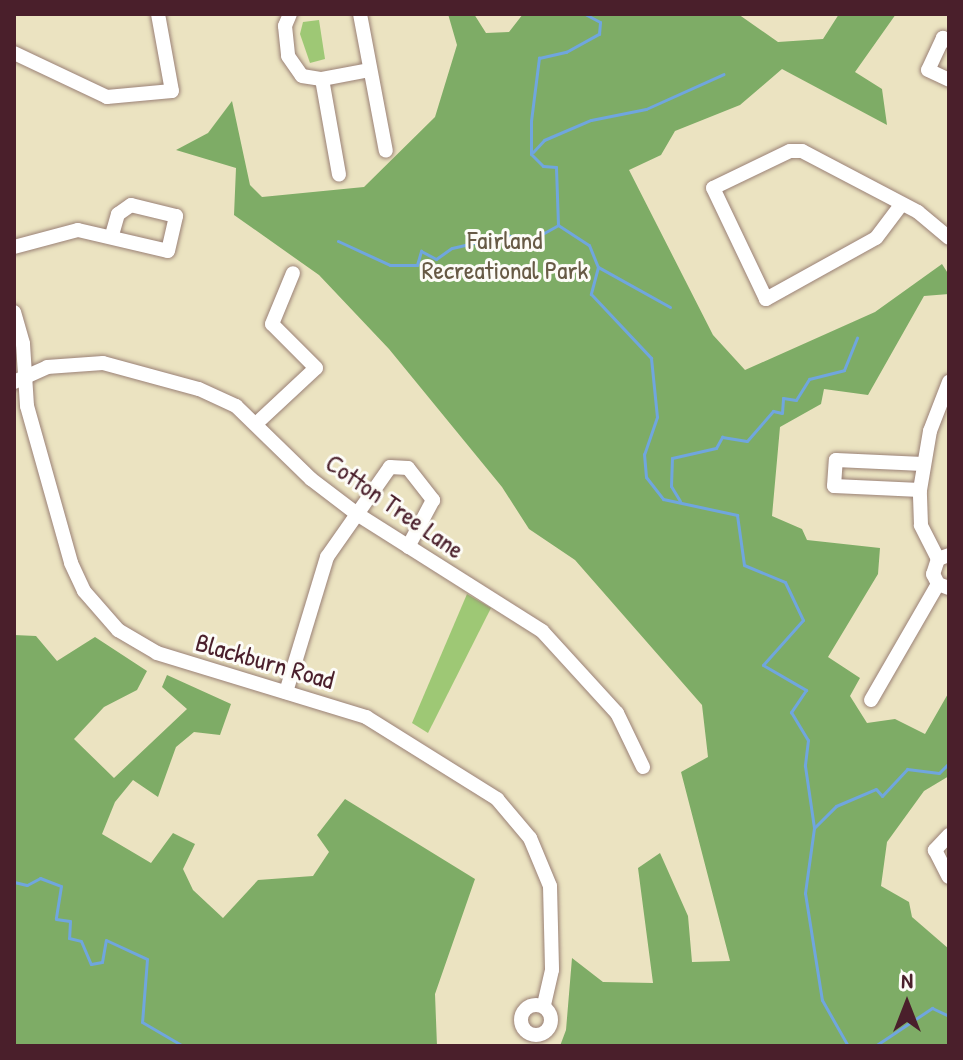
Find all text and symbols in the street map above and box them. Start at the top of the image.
park label: Fairland Recreational Park [422,224,588,286]
street label: Cotton Tree Lane [320,447,470,565]
street label: Blackburn Road [192,626,338,696]
north arrow [867,964,947,1044]
text: N [901,965,913,995]

